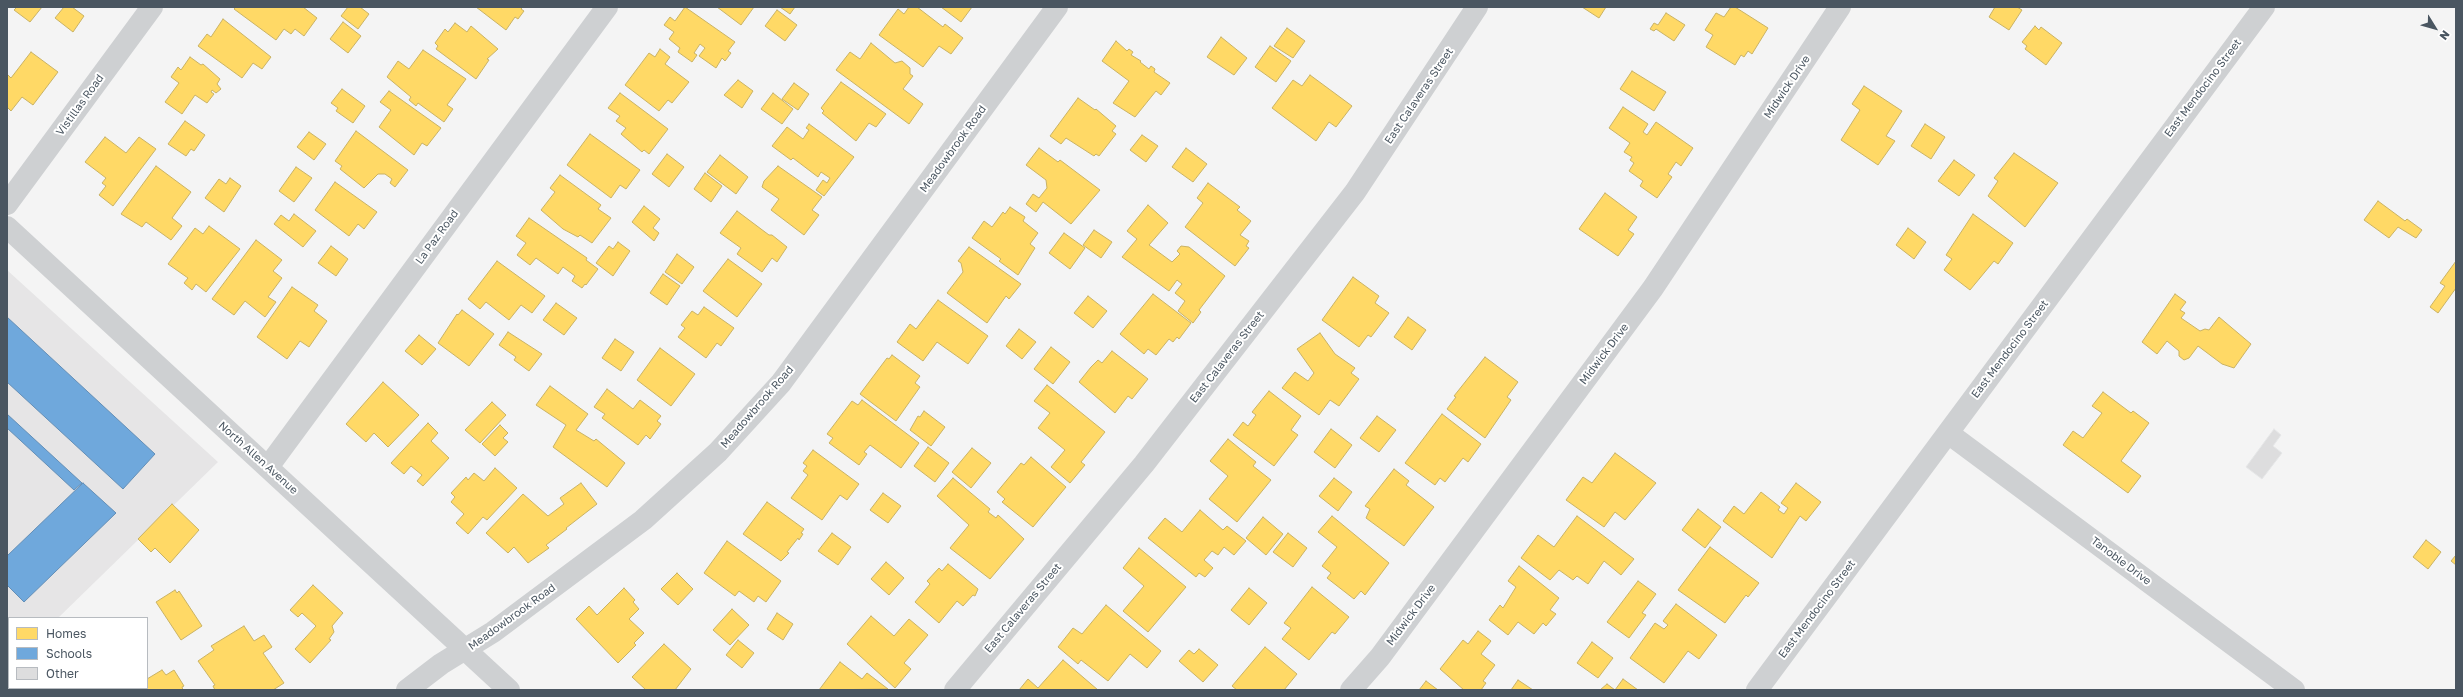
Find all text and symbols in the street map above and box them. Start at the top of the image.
north arrow [2415,8,2455,48]
text: N [2437,28,2453,43]
street label: East Mendocino Street [2162,36,2244,140]
street label: East Calaveras Street [1382,46,1456,146]
street label: Midwick Drive [1761,53,1813,121]
street label: Vistillas Road [53,72,107,138]
street label: Meadowbrook Road [917,103,989,195]
street label: La Paz Road [413,207,461,267]
street label: East Mendocino Street [1969,297,2051,401]
street label: East Calaveras Street [1187,308,1267,406]
street label: Midwick Drive [1577,321,1631,387]
street label: Meadowbrook Road [718,363,796,451]
street label: North Allen Avenue [216,419,300,497]
street label: Tanoble Drive [2088,534,2154,588]
street label: East Mendocino Street [1776,557,1858,661]
street label: East Calaveras Street [982,561,1064,655]
street label: Meadowbrook Road [466,581,558,653]
street label: Midwick Drive [1384,582,1438,648]
legend [8,617,148,689]
text: Homes [46,626,86,641]
text: Schools [46,646,92,661]
text: Other [46,666,79,681]

